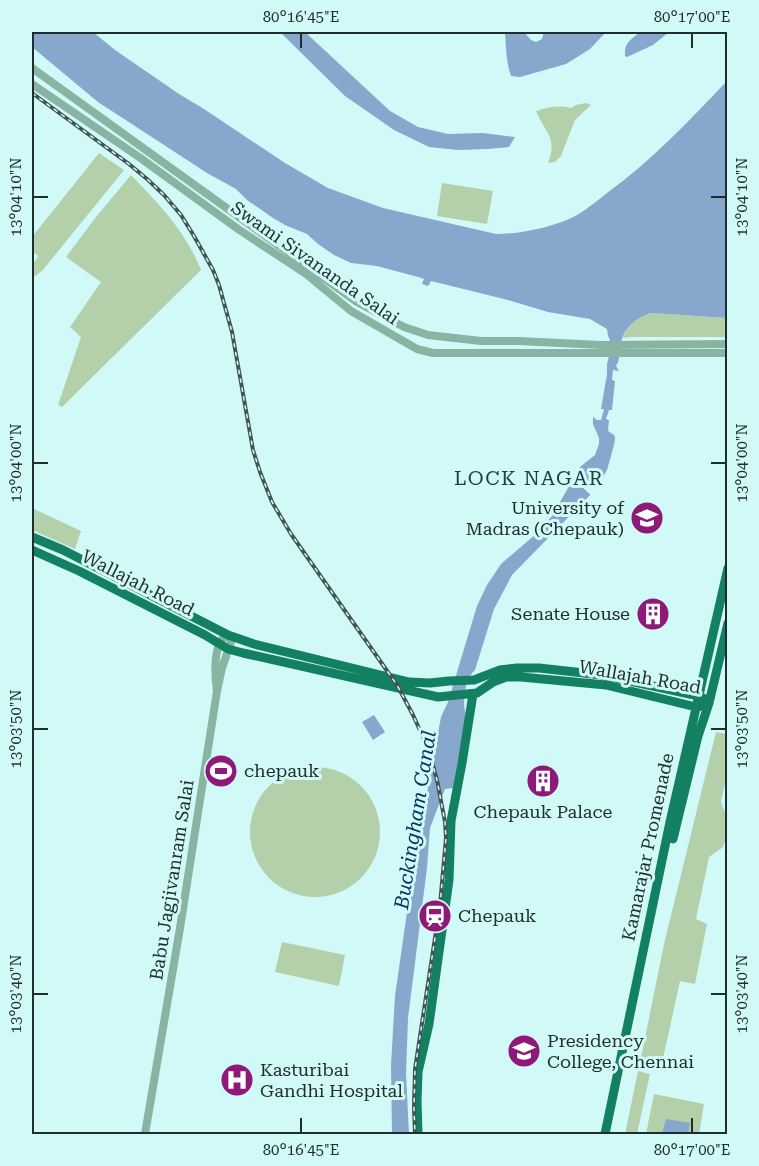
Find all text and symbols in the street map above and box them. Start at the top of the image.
text: 80°16'45"E [263,8,339,26]
text: 80°17'00"E [654,8,730,26]
text: 13°04'10"N [7,157,25,237]
text: 13°04'10"N [733,157,751,237]
street label: Swami Sivananda Salai [227,197,403,329]
text: 13°04'00"N [7,423,25,503]
text: 13°04'00"N [733,423,751,503]
district label: LOCK NAGAR [454,466,604,490]
place label: University of Madras (Chepauk) [466,497,625,539]
school or university icon: University of Madras (Chepauk) [629,500,665,536]
street label: Wallajah Road [78,545,198,620]
building icon: Senate House [635,596,671,632]
place label: Senate House [511,603,630,624]
street label: Wallajah Road [577,655,703,698]
text: 13°03'50"N [7,689,25,769]
text: 13°03'50"N [733,689,751,769]
water label: Buckingham Canal [389,729,441,912]
street label: Kamarajar Promenade [617,751,678,943]
sports icon: chepauk [203,753,239,789]
place label: chepauk [244,760,319,781]
building icon: Chepauk Palace [525,763,561,799]
street label: Babu Jagjivanram Salai [145,778,198,982]
place label: Chepauk Palace [474,801,613,822]
station icon: Chepauk [417,898,453,934]
place label: Chepauk [458,905,536,926]
text: 13°03'40"N [7,954,25,1034]
text: 13°03'40"N [733,954,751,1034]
place label: Presidency College, Chennai [547,1030,694,1072]
school or university icon: Presidency College, Chennai [506,1033,542,1069]
place label: Kasturibai Gandhi Hospital [260,1059,403,1101]
hospital icon: Kasturibai Gandhi Hospital [219,1062,255,1098]
text: 80°16'45"E [263,1141,339,1159]
text: 80°17'00"E [654,1141,730,1159]

